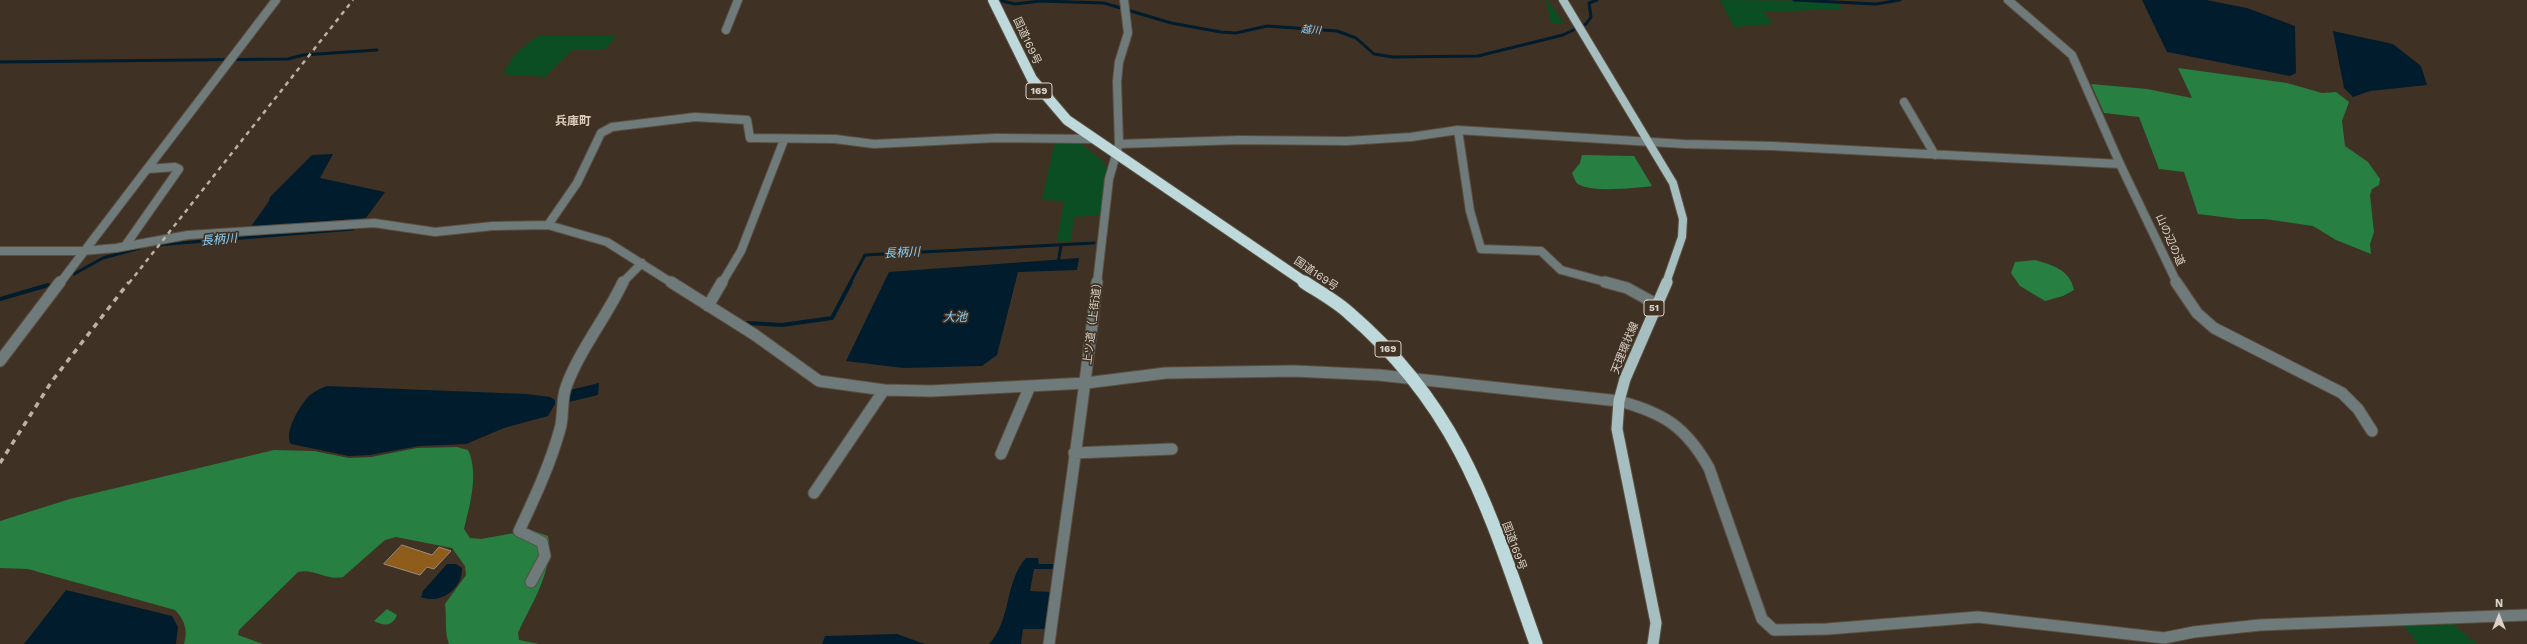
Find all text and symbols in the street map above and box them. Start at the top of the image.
street label: 国道169号 [1010,15,1044,67]
water label: 越川 [1301,23,1321,37]
road number: 169 [1026,83,1052,99]
district label: 兵庫町 [555,114,591,128]
street label: 山の辺の道 [2153,212,2187,268]
water label: 長柄川 [200,231,238,249]
water label: 長柄川 [884,245,920,261]
street label: 国道169号 [1291,254,1341,294]
street label: 上ツ道（上街道） [1081,277,1105,365]
road number: 51 [1644,300,1664,316]
water label: 大池 [943,310,967,324]
street label: 天理環状線 [1609,320,1641,376]
road number: 169 [1375,341,1401,357]
street label: 国道169号 [1499,520,1529,572]
north arrow [2479,596,2519,636]
text: N [2495,597,2503,610]

